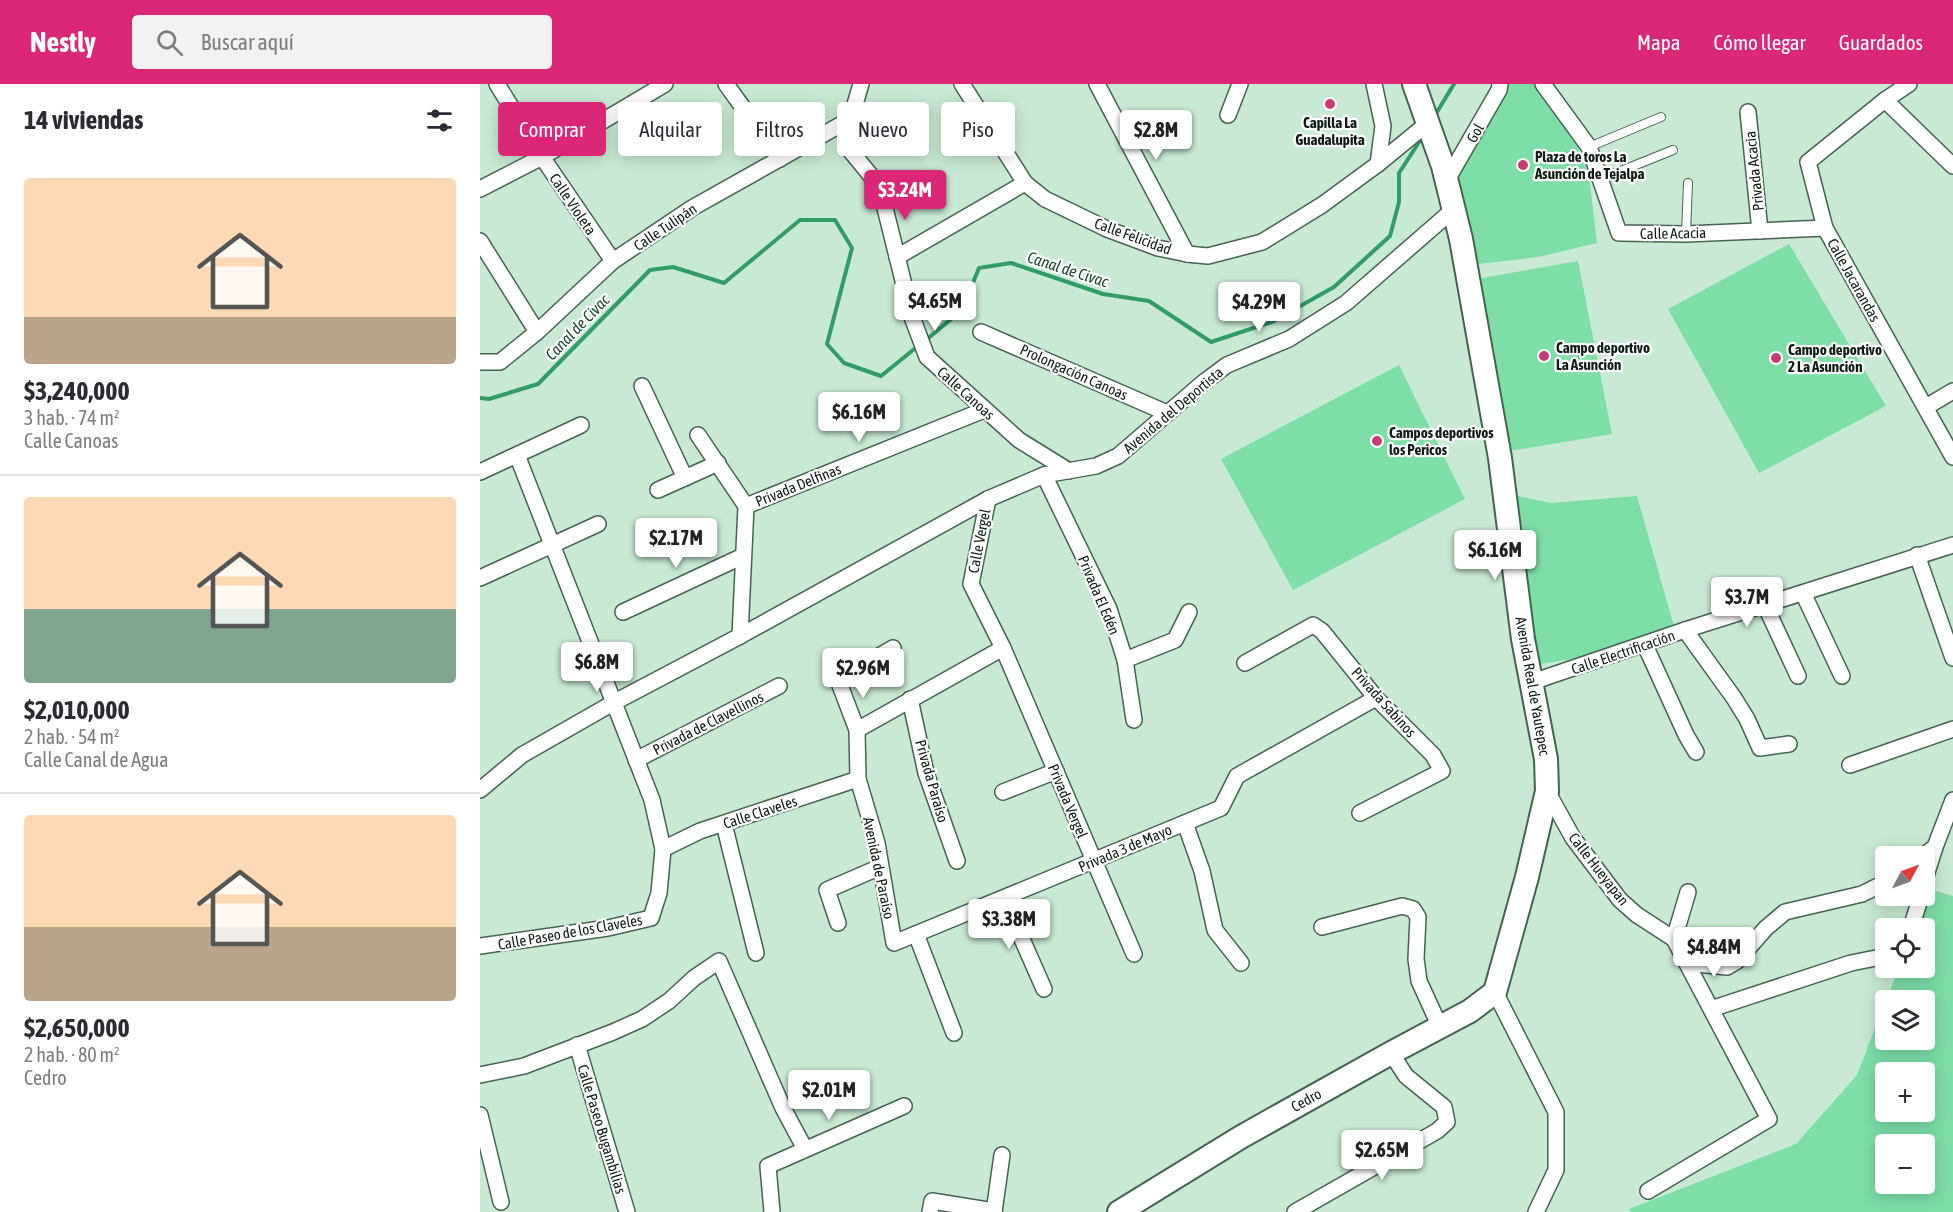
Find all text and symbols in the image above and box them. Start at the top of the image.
search box [132,15,552,69]
text: Nestly [30,26,96,58]
icon: search [153,26,186,59]
text: Buscar aquí [201,29,294,55]
text: Mapa [1637,30,1681,54]
text: Cómo llegar [1714,30,1806,54]
text: Guardados [1839,30,1923,54]
marker: Capilla La Guadalupita [1323,97,1337,111]
chip: Comprar [498,102,606,156]
chip: Alquilar [618,102,722,156]
chip: Filtros [734,102,825,156]
chip: Nuevo [837,102,929,156]
chip: Piso [941,102,1015,156]
icon: filters [423,104,456,137]
text: 14 viviendas [24,105,143,135]
pin: $2.8M [1114,110,1198,161]
place label: Capilla La Guadalupita [1295,114,1365,148]
text: $2.8M [1134,118,1178,141]
street label: Gol [1463,121,1487,145]
street label: Privada Acacia [1741,130,1767,212]
place label: Plaza de toros La Asunción de Tejalpa [1534,148,1645,182]
marker: Plaza de toros La Asunción de Tejalpa [1516,158,1530,172]
street label: Calle Violeta [546,170,600,238]
pin: $3.24M [856,170,954,221]
text: $3.24M [878,178,932,201]
street label: Calle Tulipán [630,200,700,254]
street label: Calle Felicidad [1092,214,1174,258]
icon: home [186,217,294,325]
street label: Calle Acacia [1640,224,1706,242]
street label: Calle Jacarandas [1824,235,1884,325]
water label: Canal de Civac [1025,247,1112,291]
pin: $4.65M [886,281,984,332]
pin: $4.29M [1210,282,1308,333]
text: $4.65M [908,289,962,312]
water label: Canal de Civac [541,290,613,363]
text: $4.29M [1232,290,1286,313]
place label: Campo deportivo La Asunción [1556,339,1650,373]
street label: Prolongación Canoas [1018,341,1130,403]
place label: Campo deportivo 2 La Asunción [1788,341,1882,375]
marker: Campo deportivo La Asunción [1537,349,1551,363]
marker: Campo deportivo 2 La Asunción [1769,351,1783,365]
street label: Calle Canoas [934,363,998,423]
street label: Avenida del Deportista [1120,363,1226,457]
text: $3,240,000 [24,376,130,406]
pin: $6.16M [810,392,908,443]
text: $6.16M [832,400,886,423]
text: 3 hab. · 74 m² [24,406,119,429]
place label: Campos deportivos los Pericos [1389,424,1494,458]
text: Calle Canoas [24,429,118,452]
marker: Campos deportivos los Pericos [1370,434,1384,448]
street label: Privada Delfinas [753,460,843,510]
street label: Calle Vergel [964,507,994,575]
pin: $2.17M [627,518,725,569]
text: $2.17M [649,526,703,549]
pin: $6.16M [1446,530,1544,581]
icon: home [186,536,294,644]
text: $6.16M [1468,538,1522,561]
street label: Privada El Edén [1075,553,1123,637]
pin: $3.7M [1705,577,1789,628]
text: $3.7M [1725,585,1769,608]
street label: Avenida Real de Yautepec [1512,615,1554,757]
street label: Calle Electrificación [1569,626,1677,678]
pin: $6.8M [555,642,639,693]
pin: $2.96M [814,648,912,699]
text: $6.8M [575,650,619,673]
text: $2.96M [836,656,890,679]
street label: Privada Sabinos [1348,664,1420,740]
street label: Privada de Clavellinos [650,688,766,758]
text: $2,010,000 [24,695,130,725]
text: 2 hab. · 54 m² [24,725,119,748]
street label: Privada Paraíso [912,738,952,824]
text: Calle Canal de Agua [24,748,169,771]
street label: Privada Vergel [1045,761,1091,841]
street label: Calle Claveles [721,792,799,832]
street label: Avenida de Paraíso [860,815,898,921]
street label: Privada 3 de Mayo [1076,821,1174,875]
street label: Calle Hueyapan [1565,829,1633,909]
north arrow [1875,846,1935,906]
map controls [1875,846,1935,1194]
icon: home [186,854,294,962]
pin: $3.38M [960,899,1058,950]
text: $3.38M [982,907,1036,930]
street label: Calle Paseo de los Claveles [497,911,643,953]
button: locate [1875,918,1935,978]
pin: $4.84M [1665,927,1763,978]
text: $4.84M [1687,935,1741,958]
button: layers [1875,990,1935,1050]
text: $2,650,000 [24,1013,130,1043]
text: 2 hab. · 80 m² [24,1043,119,1066]
street label: Calle Paseo Bugambilias [574,1062,630,1196]
button: + [1875,1062,1935,1122]
text: Cedro [24,1066,67,1089]
pin: $2.01M [780,1070,878,1121]
text: $2.01M [802,1078,856,1101]
street label: Cedro [1288,1085,1324,1115]
pin: $2.65M [1333,1130,1431,1181]
button: − [1875,1134,1935,1194]
text: $2.65M [1355,1138,1409,1161]

